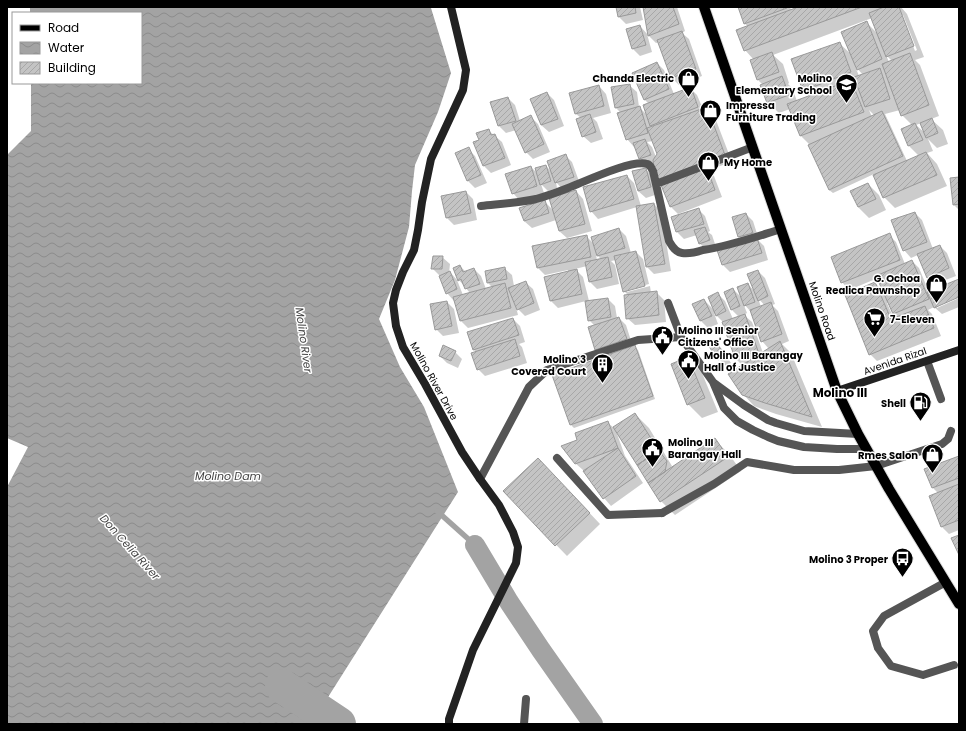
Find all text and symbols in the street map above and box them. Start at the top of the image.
legend [12,12,142,84]
text: Road [48,19,79,36]
text: Water [48,39,85,56]
text: Building [48,59,96,76]
shop icon: Chanda Electric [676,65,702,98]
place label: Chanda Electric [593,71,674,86]
place label: Molino Elementary School [736,71,833,98]
school or university icon: Molino Elementary School [834,71,860,104]
shop icon: Impressa Furniture Trading [698,98,724,131]
place label: Impressa Furniture Trading [726,98,816,125]
shop icon: My Home [695,149,721,182]
place label: My Home [724,155,772,170]
place label: G. Ochoa Realica Pawnshop [826,271,920,298]
shop icon: G. Ochoa Realica Pawnshop [923,271,949,304]
street label: Molino Road [805,280,839,342]
water label: Molino River [292,306,317,375]
supermarket icon: 7-Eleven [861,306,887,339]
place label: 7-Eleven [890,312,935,327]
public building icon: Molino III Senior Citizens' Office [649,323,675,356]
place label: Molino III Senior Citizens' Office [678,323,759,350]
street label: Molino River Drive [406,339,462,423]
street label: Avenida Rizal [861,343,929,379]
public building icon: Molino III Barangay Hall of Justice [675,348,701,381]
place label: Molino III Barangay Hall of Justice [704,348,803,375]
place label: Molino 3 Covered Court [511,352,586,379]
building icon: Molino 3 Covered Court [589,352,615,385]
district label: Molino III [813,384,867,401]
fuel station icon: Shell [908,390,934,423]
place label: Shell [881,396,906,411]
public building icon: Molino III Barangay Hall [639,435,665,468]
place label: Molino III Barangay Hall [668,435,741,462]
shop icon: Rmes Salon [920,442,946,475]
place label: Rmes Salon [858,448,918,463]
water label: Molino Dam [195,468,261,484]
water label: Don Celia River [96,511,164,584]
bus stop icon: Molino 3 Proper [890,546,916,579]
place label: Molino 3 Proper [809,552,889,567]

